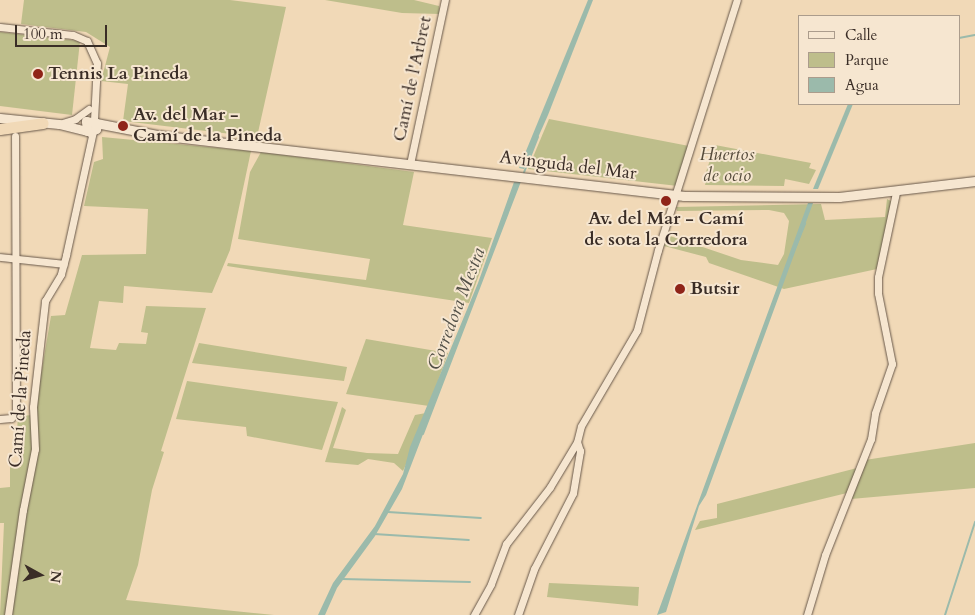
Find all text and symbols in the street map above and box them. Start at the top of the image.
street label: Camí de l'Arbret [389,14,437,144]
scale bar [18,15,110,47]
legend [798,15,960,105]
text: 100 m [23,24,63,44]
text: Calle [845,25,877,45]
text: Parque [845,50,889,70]
place label: Tennis La Pineda [48,63,188,85]
marker: Tennis La Pineda [32,68,44,80]
text: Agua [845,75,879,95]
place label: Av. del Mar - Camí de la Pineda [133,105,282,148]
marker: Av. del Mar - Camí de la Pineda [117,120,129,132]
park label: Huertos de ocio [699,145,755,188]
street label: Avinguda del Mar [498,147,638,185]
marker: Av. del Mar - Camí de sota la Corredora [660,195,672,207]
place label: Av. del Mar - Camí de sota la Corredora [584,209,748,252]
water label: Corredora Mestra [423,245,491,373]
place label: Butsir [690,278,740,300]
marker: Butsir [674,283,686,295]
street label: Camí de la Pineda [5,329,37,469]
north arrow [15,550,65,600]
text: N [45,570,66,584]

